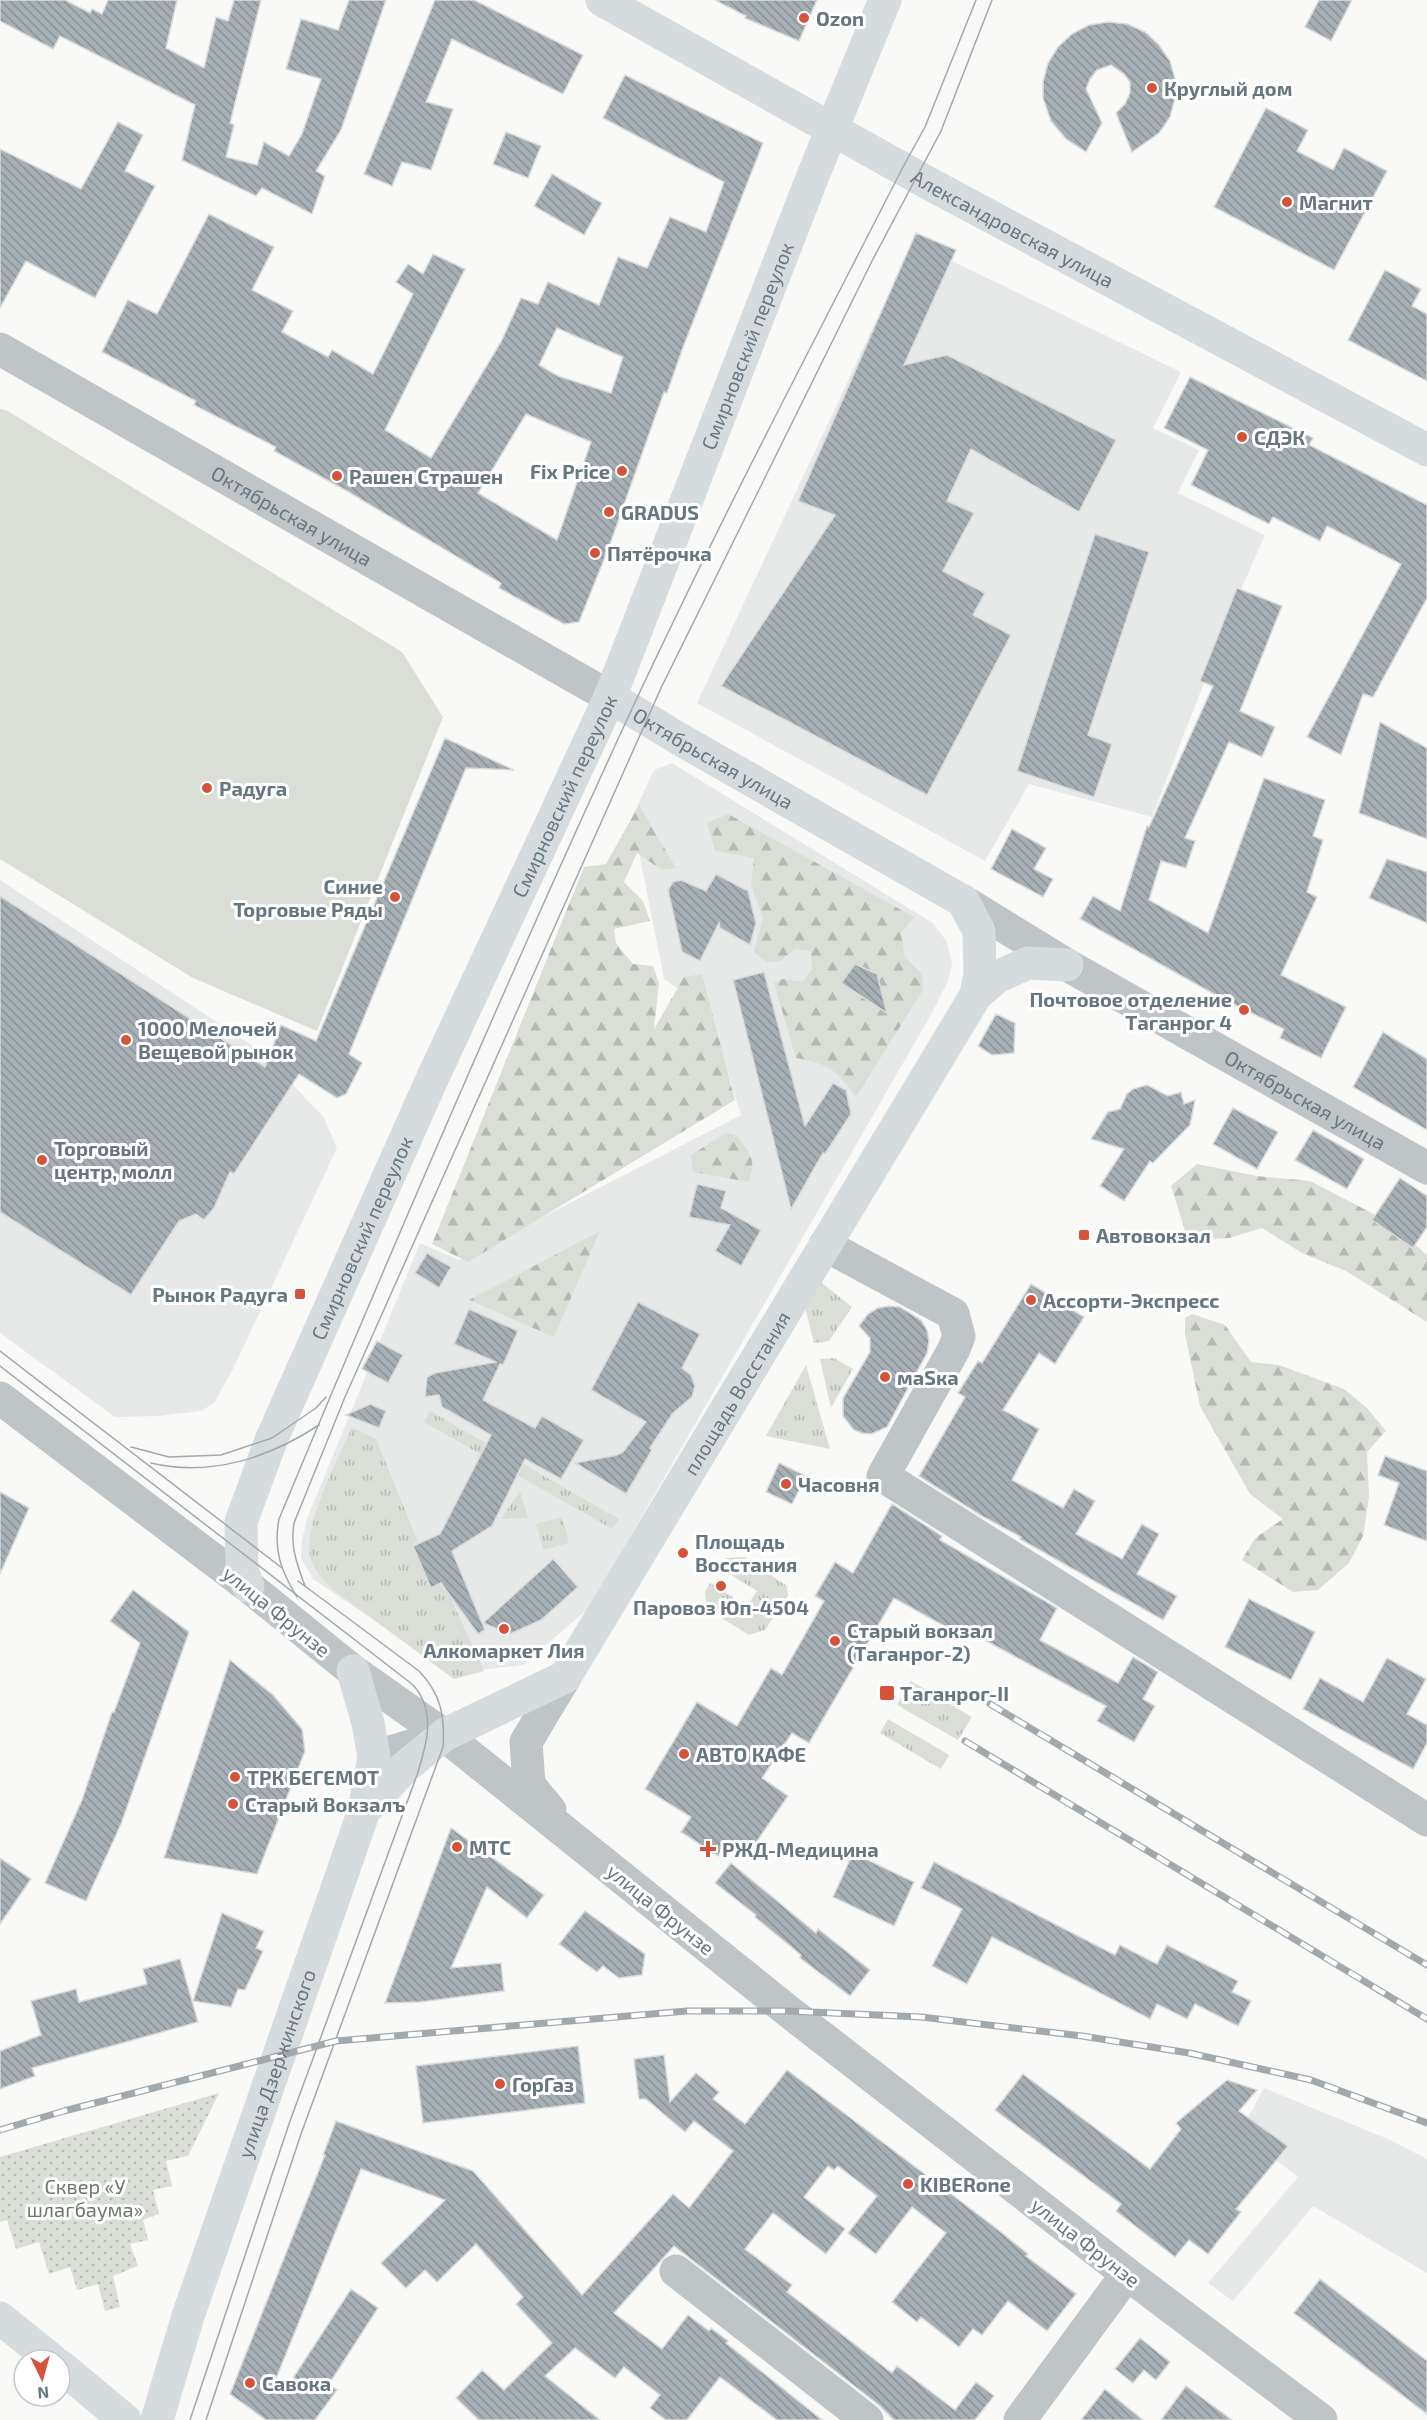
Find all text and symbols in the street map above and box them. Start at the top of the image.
place label: Ozon [816,6,864,30]
marker: Ozon [797,11,811,25]
place label: Круглый дом [1164,76,1292,100]
marker: Круглый дом [1145,81,1159,95]
street label: Александровская улица [907,164,1118,292]
place label: Магнит [1299,190,1373,214]
marker: Магнит [1280,195,1294,209]
street label: Смирновский переулок [696,238,798,453]
place label: СДЭК [1254,425,1305,449]
marker: СДЭК [1235,430,1249,444]
place label: Fix Price [530,459,610,483]
street label: Октябрьская улица [207,460,376,571]
place label: Рашен Страшен [349,464,503,488]
marker: Fix Price [615,464,629,478]
marker: Рашен Страшен [330,469,344,483]
place label: GRADUS [621,500,699,524]
marker: GRADUS [602,505,616,519]
place label: Пятёрочка [607,541,712,565]
marker: Пятёрочка [588,546,602,560]
street label: Смирновский переулок [506,691,621,901]
street label: Октябрьская улица [629,702,798,814]
place label: Радуга [219,776,287,800]
marker: Радуга [200,781,214,795]
place label: Синие Торговые Ряды [233,874,383,921]
marker: Синие Торговые Ряды [388,890,402,904]
place label: Почтовое отделение Таганрог 4 [1029,987,1232,1034]
marker: Почтовое отделение Таганрог 4 [1237,1003,1251,1017]
place label: 1000 Мелочей Вещевой рынок [138,1016,294,1063]
marker: 1000 Мелочей Вещевой рынок [119,1033,133,1047]
street label: Октябрьская улица [1221,1045,1390,1154]
street label: Смирновский переулок [305,1132,417,1343]
place label: Торговый центр, молл [54,1136,172,1183]
marker: Торговый центр, молл [35,1153,49,1167]
place label: Автовокзал [1096,1223,1211,1247]
marker: Автовокзал [1077,1228,1091,1242]
place label: Рынок Радуга [152,1282,288,1306]
marker: Рынок Радуга [293,1287,307,1301]
place label: Ассорти-Экспресс [1043,1288,1220,1312]
marker: Ассорти-Экспресс [1024,1293,1038,1307]
street label: площадь Восстания [678,1306,795,1479]
place label: маSка [897,1365,959,1389]
marker: маSка [878,1370,892,1384]
place label: Часовня [798,1472,879,1496]
marker: Часовня [779,1477,793,1491]
place label: Площадь Восстания [695,1529,797,1576]
marker: Площадь Восстания [676,1546,690,1560]
street label: улица Фрунзе [218,1560,336,1662]
marker: Паровоз Юп-4504 [714,1579,728,1593]
place label: Паровоз Юп-4504 [633,1595,809,1619]
place label: Старый вокзал (Таганрог-2) [847,1618,993,1665]
marker: Алкомаркет Лия [497,1622,511,1636]
marker: Старый вокзал (Таганрог-2) [828,1634,842,1648]
place label: Алкомаркет Лия [423,1638,585,1662]
place label: Таганрог-II [900,1681,1009,1705]
marker: Таганрог-II [878,1684,896,1702]
place label: АВТО КАФЕ [696,1742,806,1766]
marker: АВТО КАФЕ [677,1747,691,1761]
place label: ТРК БЕГЕМОТ [247,1765,379,1789]
marker: ТРК БЕГЕМОТ [228,1770,242,1784]
place label: Старый Вокзалъ [245,1792,405,1816]
marker: Старый Вокзалъ [226,1797,240,1811]
place label: МТС [469,1835,511,1859]
place label: РЖД-Медицина [722,1837,879,1861]
marker: МТС [450,1840,464,1854]
marker: РЖД-Медицина [699,1840,717,1858]
street label: улица Фрунзе [602,1858,720,1960]
street label: улица Дзержинского [232,1966,320,2161]
place label: ГорГаз [512,2072,574,2096]
marker: ГорГаз [493,2077,507,2091]
place label: KIBERone [920,2172,1011,2196]
park label: Сквер «У шлагбаума» [27,2174,143,2222]
marker: KIBERone [901,2177,915,2191]
street label: улица Фрунзе [1026,2192,1145,2293]
north arrow [12,2348,72,2408]
place label: Савока [262,2371,331,2395]
marker: Савока [243,2376,257,2390]
text: N [37,2383,50,2403]

